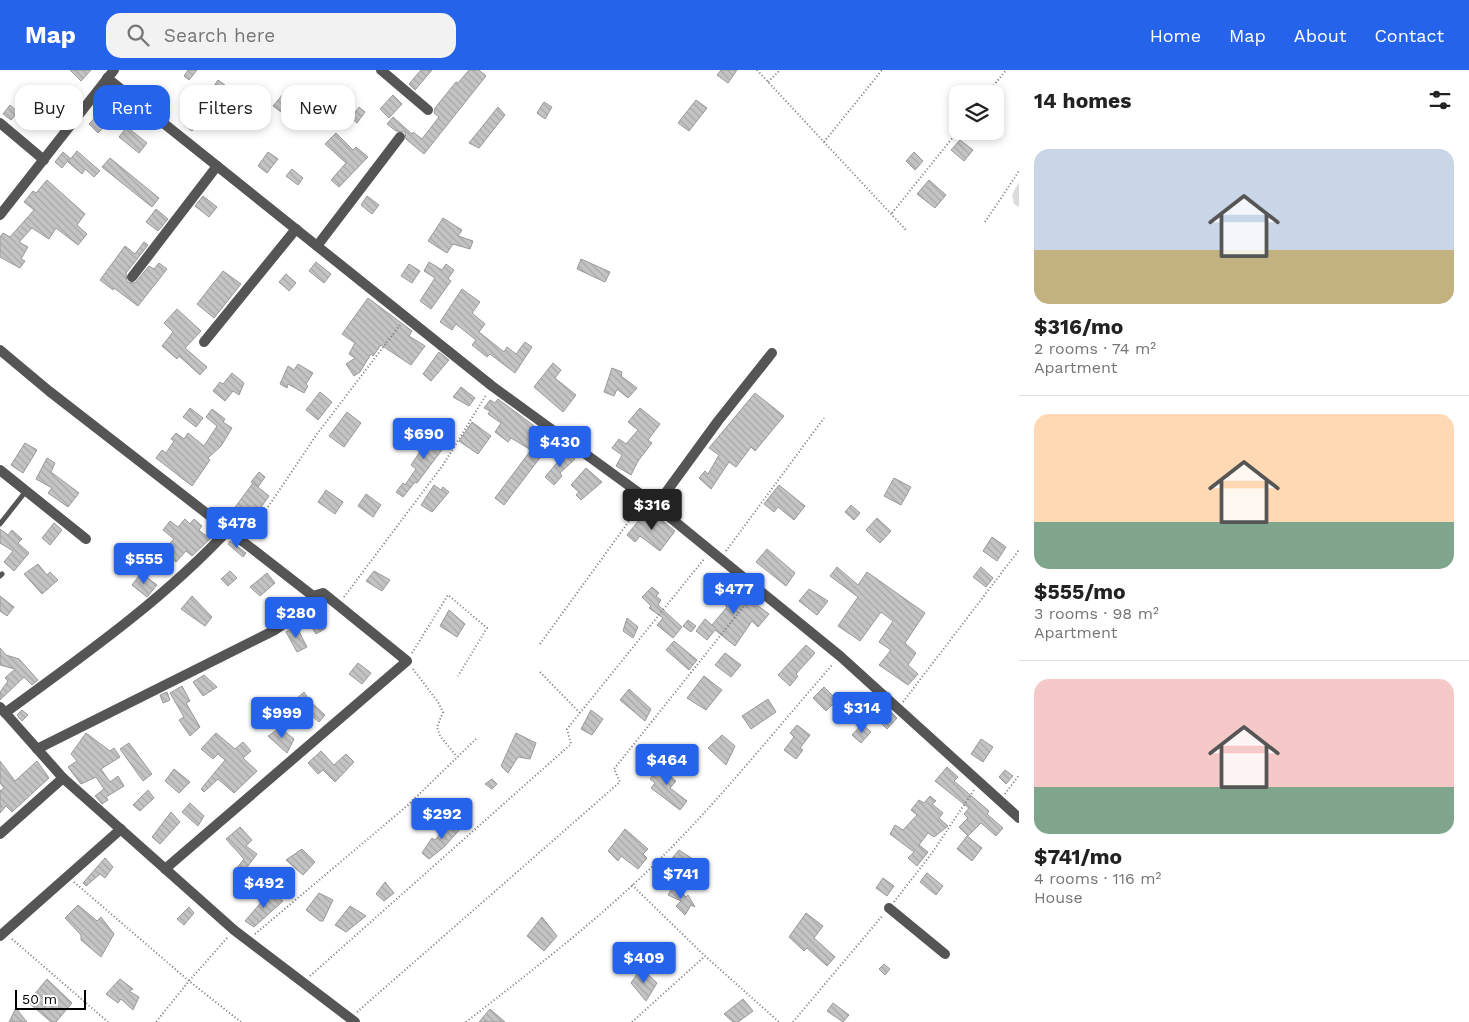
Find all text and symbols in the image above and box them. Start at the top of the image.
search box [106,13,456,58]
text: Map [25,21,76,49]
icon: search [124,21,152,49]
text: Search here [164,24,275,47]
text: Home [1150,25,1201,46]
text: Map [1229,25,1266,46]
text: About [1294,25,1346,46]
text: Contact [1374,25,1444,46]
chip: Buy [15,85,83,130]
chip: Rent [93,85,170,130]
chip: Filters [180,85,271,130]
chip: New [281,85,355,130]
map controls [949,85,1004,140]
button: layers [949,85,1004,140]
icon: filters [1426,86,1454,114]
text: 14 homes [1034,88,1131,113]
icon: home [1199,181,1289,271]
text: $316/mo [1034,314,1123,339]
text: 2 rooms · 74 m² [1034,339,1156,358]
text: Apartment [1034,358,1117,377]
pin: $690 [394,418,454,460]
text: $690 [404,424,444,443]
pin: $430 [530,426,590,468]
text: $430 [540,432,580,451]
icon: home [1199,447,1289,537]
pin: $316 [622,488,682,531]
text: $316 [634,495,670,514]
pin: $478 [207,506,267,549]
text: $478 [217,513,257,532]
pin: $555 [114,542,174,585]
text: $555 [125,549,163,568]
pin: $477 [704,572,764,615]
text: $477 [714,579,754,598]
text: $555/mo [1034,579,1126,604]
pin: $280 [266,596,326,639]
text: $280 [276,603,316,622]
text: 3 rooms · 98 m² [1034,604,1159,623]
text: Apartment [1034,623,1117,642]
pin: $314 [832,692,892,734]
pin: $999 [252,696,312,739]
text: $314 [844,698,880,717]
text: $999 [262,703,302,722]
icon: home [1199,712,1289,802]
pin: $464 [637,744,697,786]
text: $464 [647,750,687,769]
pin: $292 [412,798,472,840]
text: $292 [422,804,462,823]
text: $741/mo [1034,844,1122,869]
pin: $741 [651,858,711,900]
text: $741 [663,864,699,883]
pin: $492 [234,866,294,909]
text: 4 rooms · 116 m² [1034,869,1161,888]
text: $492 [244,873,284,892]
text: House [1034,888,1083,907]
pin: $409 [614,942,674,984]
text: $409 [624,948,664,967]
scale bar [15,987,86,1010]
text: 50 m [22,991,57,1007]

